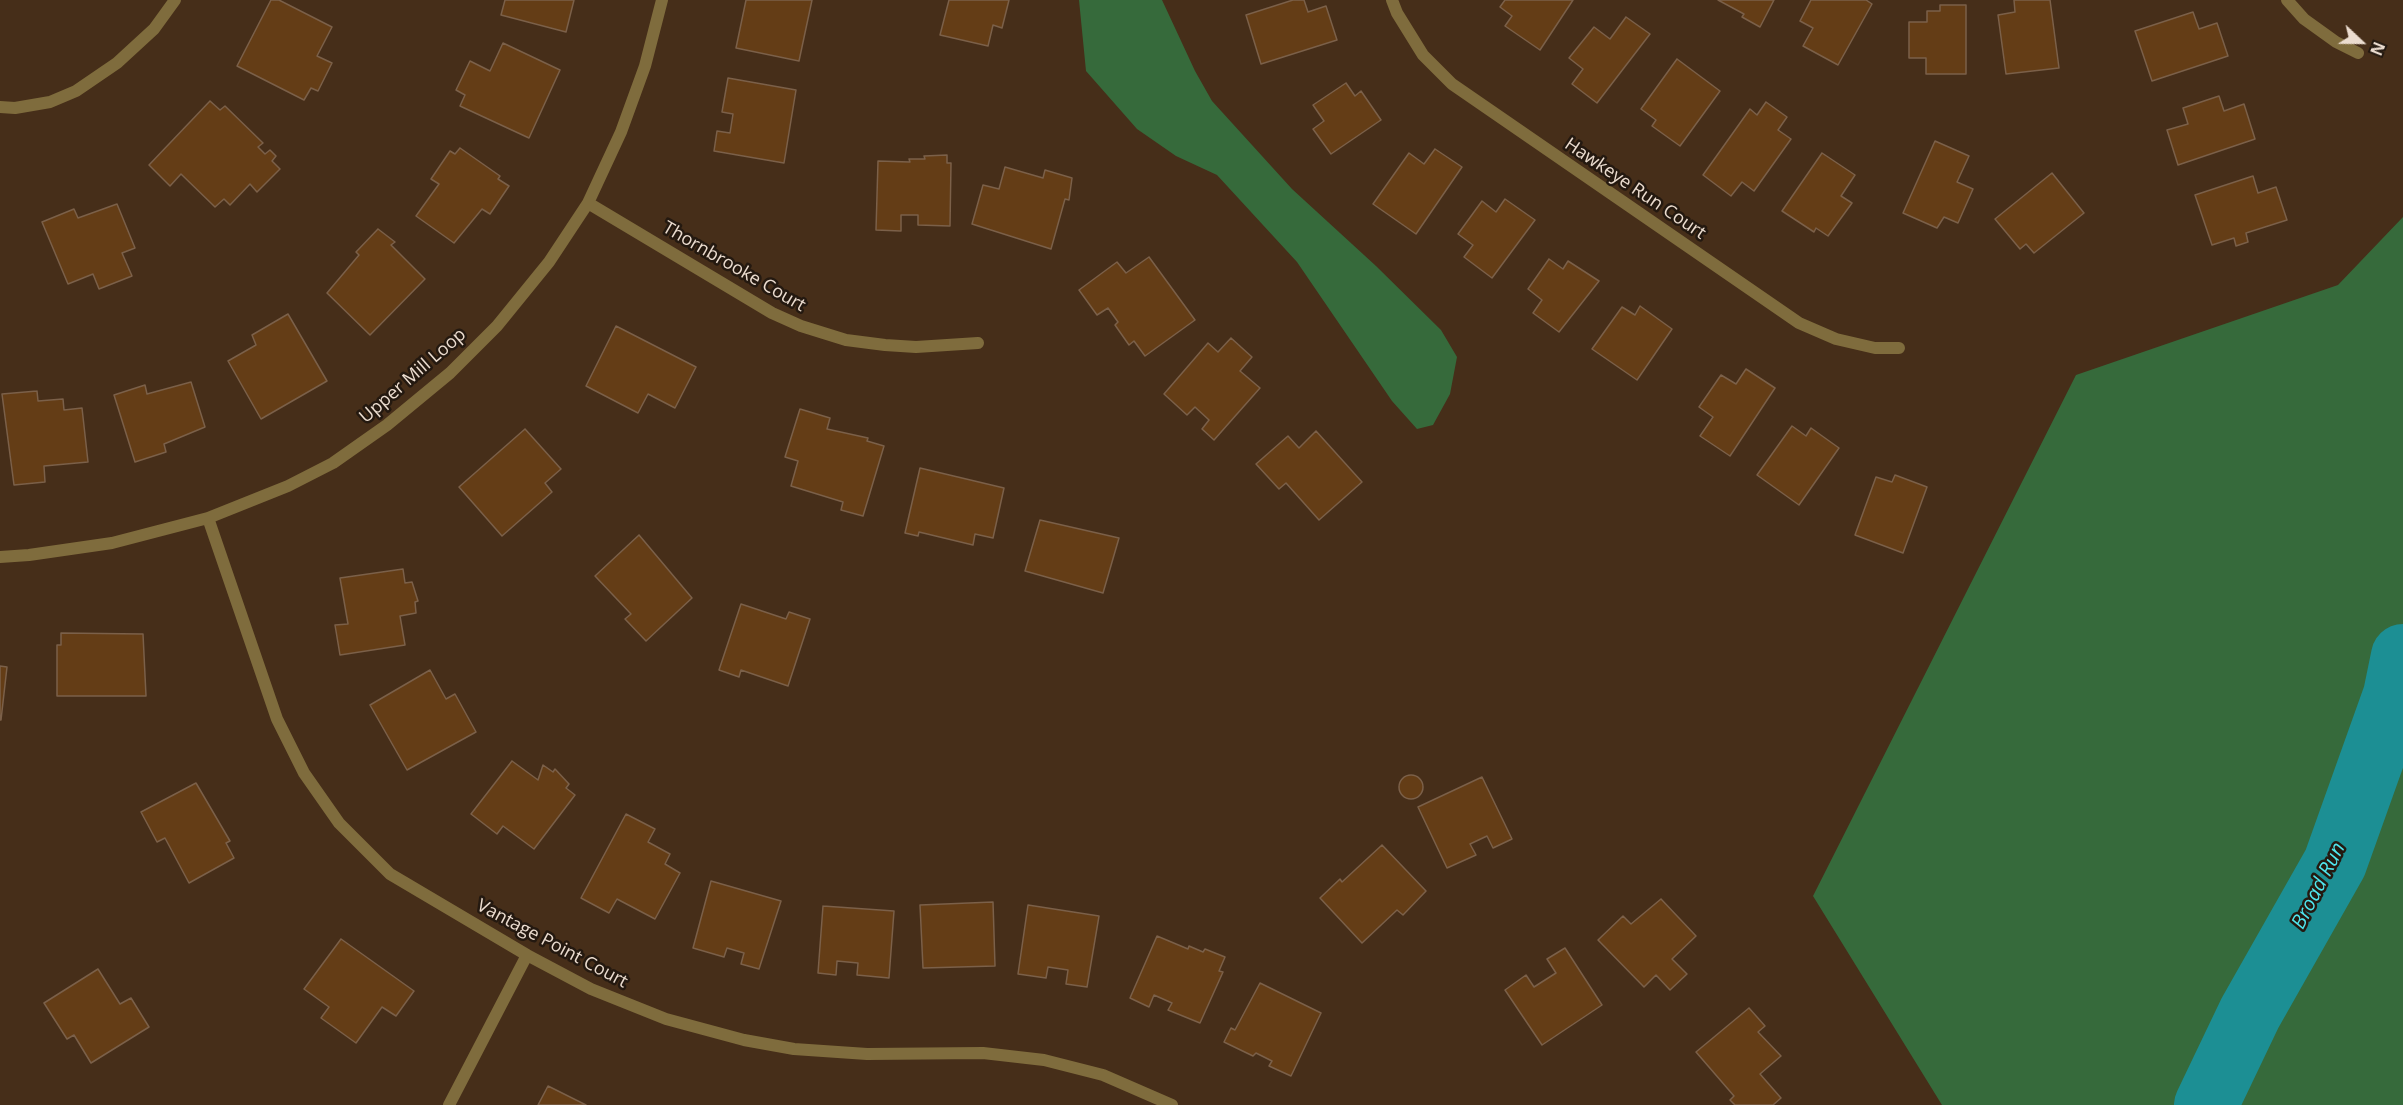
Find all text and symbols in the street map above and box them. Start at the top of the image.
north arrow [2331,12,2391,72]
text: N [2365,39,2390,59]
street label: Hawkeye Run Court [1560,134,1710,244]
street label: Thornbrooke Court [659,217,809,317]
street label: Upper Mill Loop [355,324,471,428]
water label: Broad Run [2287,839,2351,933]
street label: Vantage Point Court [473,895,631,993]

